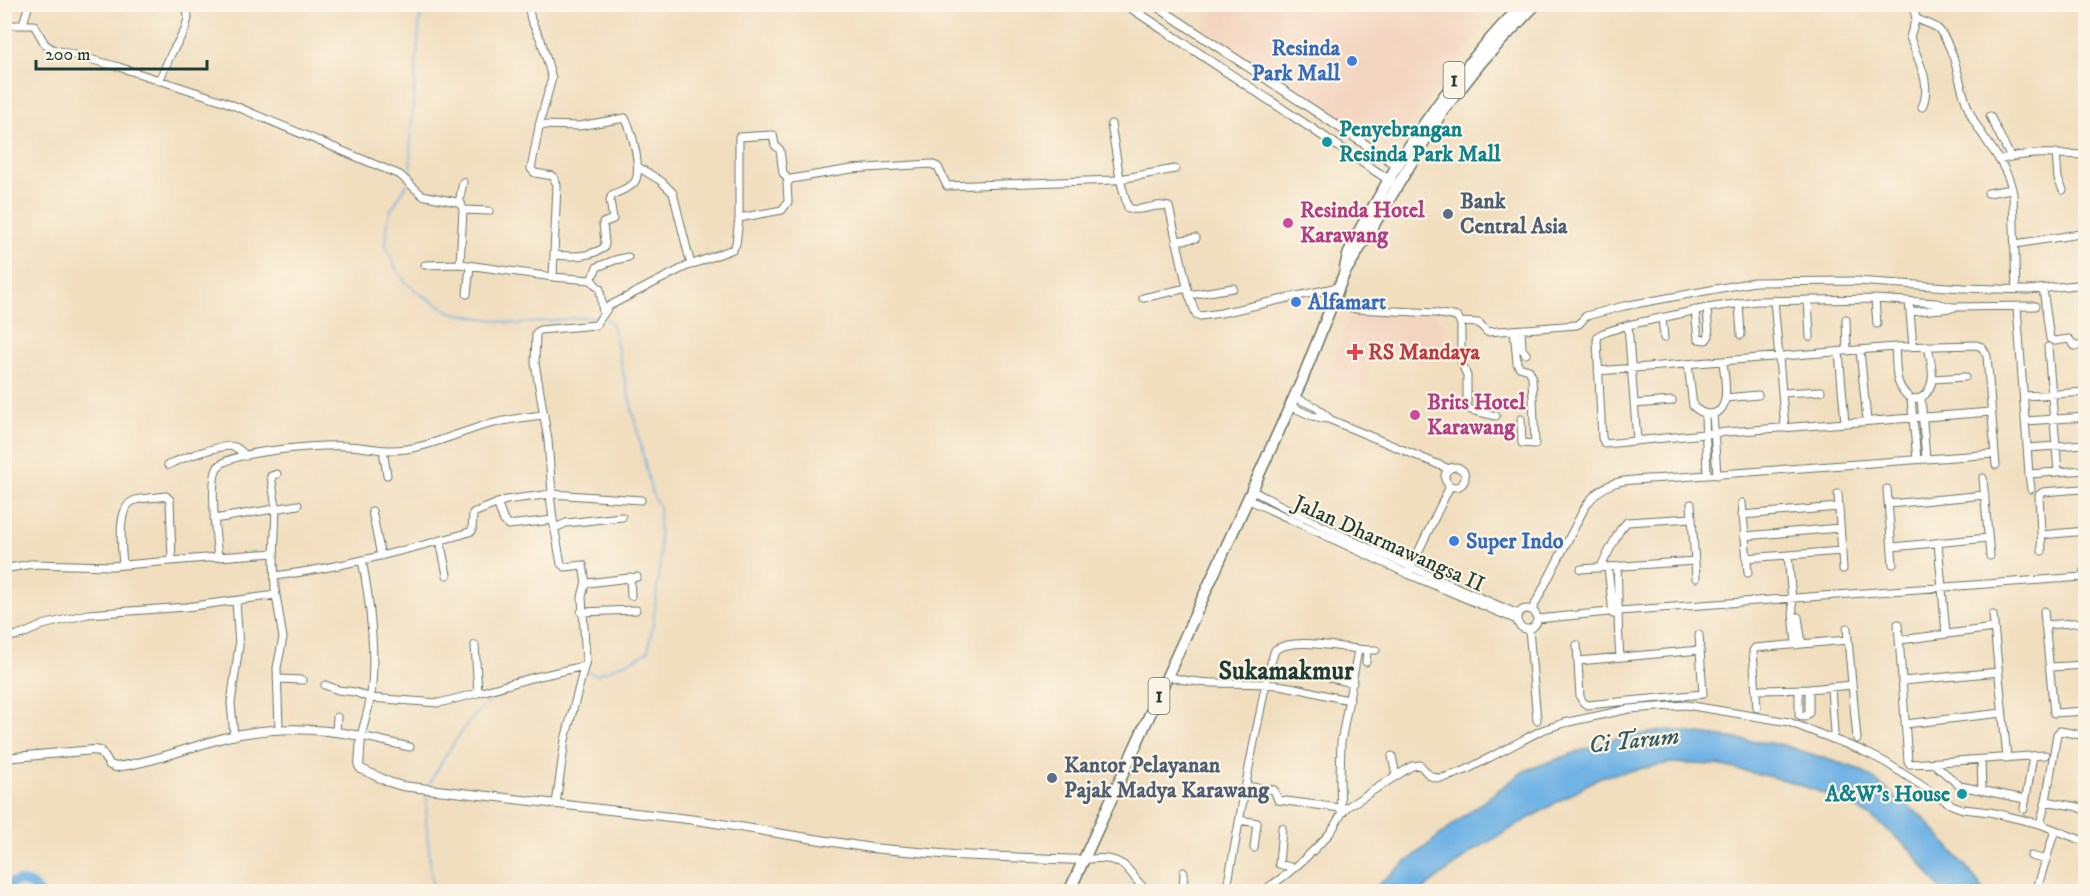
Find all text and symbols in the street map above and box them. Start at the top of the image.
scale bar [36,33,207,71]
place label: Resinda Park Mall [1252,35,1341,87]
text: 200 m [45,44,91,66]
marker: Resinda Park Mall [1345,54,1359,68]
road number: 1 [1444,62,1464,98]
place label: Penyebrangan Resinda Park Mall [1339,116,1501,168]
marker: Penyebrangan Resinda Park Mall [1320,135,1334,149]
place label: Bank Central Asia [1460,188,1568,240]
place label: Resinda Hotel Karawang [1300,197,1425,249]
marker: Bank Central Asia [1441,207,1455,221]
marker: Resinda Hotel Karawang [1281,216,1295,230]
place label: Alfamart [1307,289,1386,316]
marker: Alfamart [1289,295,1303,309]
place label: RS Mandaya [1368,339,1480,366]
marker: RS Mandaya [1346,343,1364,361]
place label: Brits Hotel Karawang [1427,389,1526,441]
marker: Brits Hotel Karawang [1408,408,1422,422]
street label: Jalan Dharmawangsa II [1288,489,1489,598]
place label: Super Indo [1466,528,1564,555]
marker: Super Indo [1447,534,1461,548]
district label: Sukamakmur [1218,655,1354,688]
road number: 1 [1148,678,1170,714]
water label: Ci Tarum [1587,721,1681,761]
place label: Kantor Pelayanan Pajak Madya Karawang [1064,752,1270,805]
marker: Kantor Pelayanan Pajak Madya Karawang [1045,771,1059,785]
place label: A&W's House [1824,781,1950,808]
marker: A&W's House [1955,787,1969,801]

